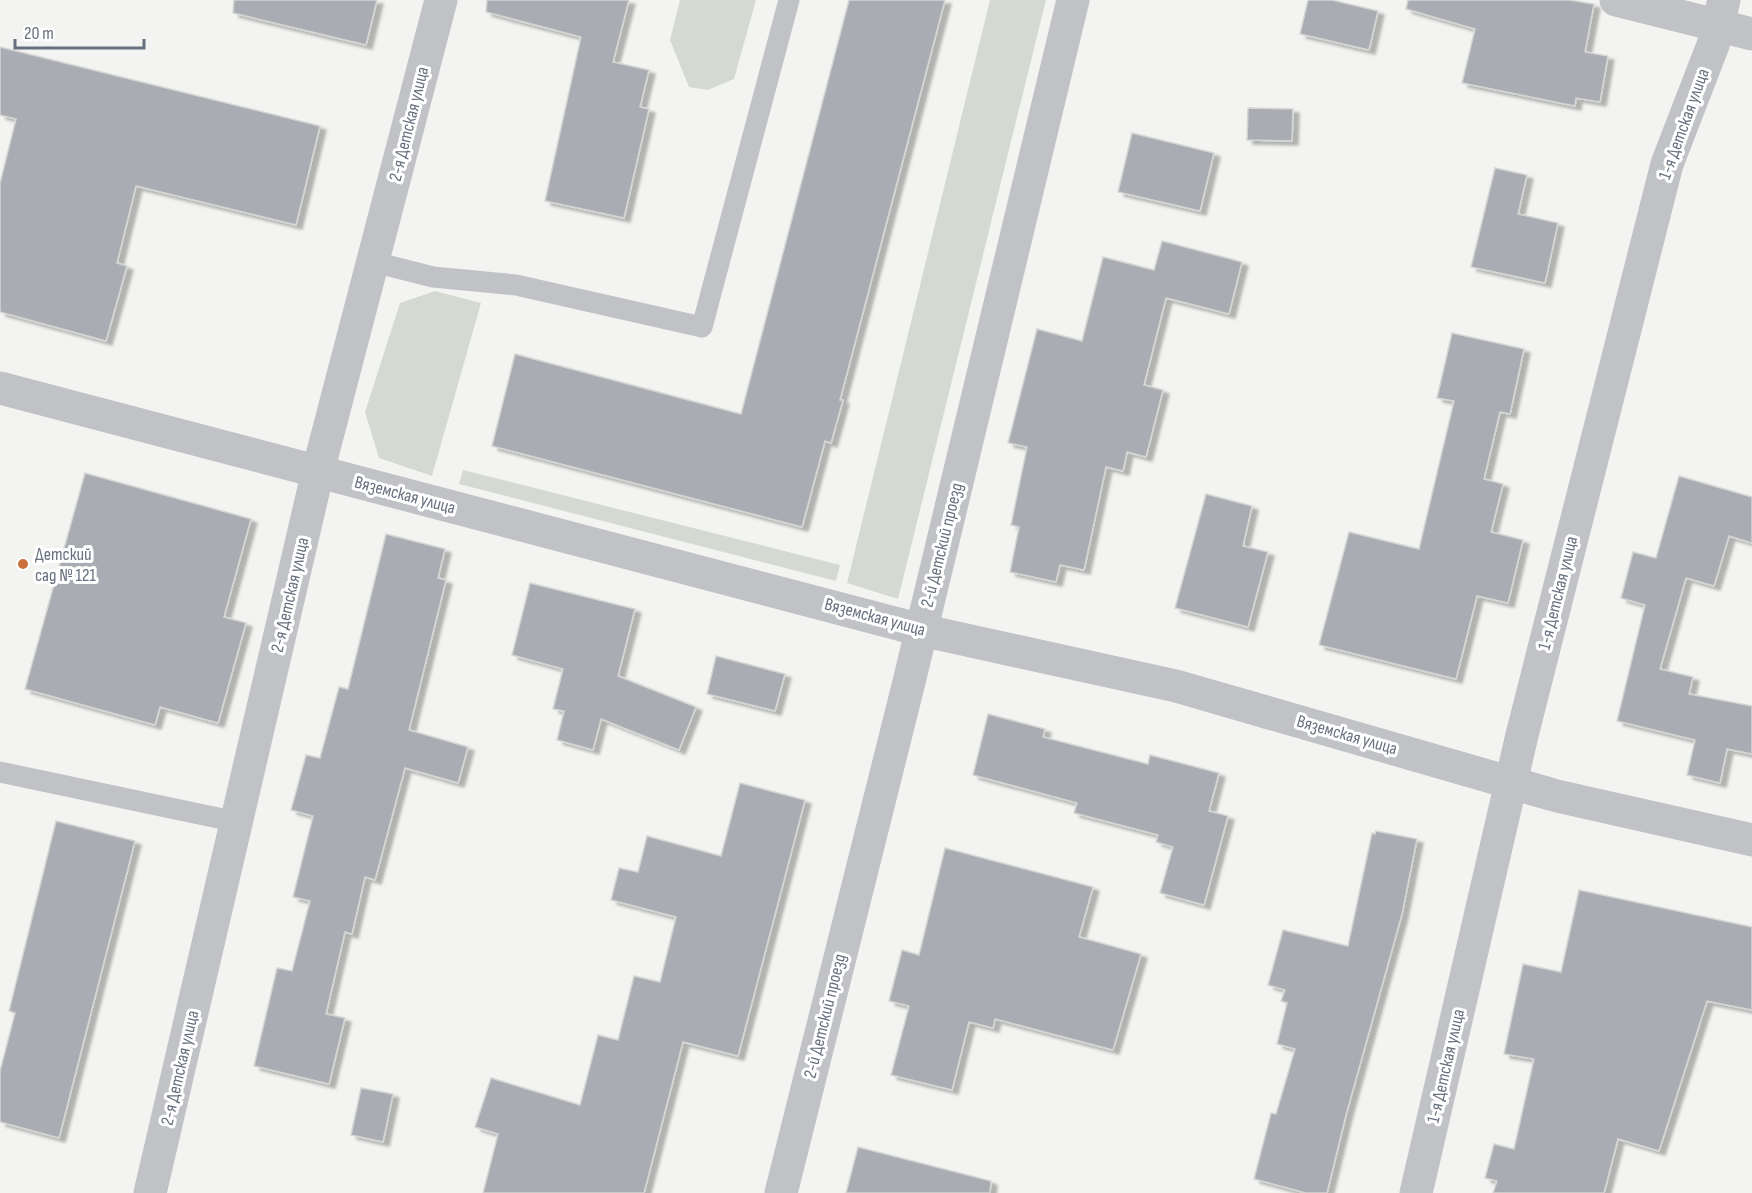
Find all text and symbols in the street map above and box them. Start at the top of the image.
scale bar [15,12,144,50]
text: 20 m [24,23,54,44]
street label: 2-я Детская улица [385,64,433,183]
street label: 1-я Детская улица [1654,66,1714,182]
street label: Вяземская улица [352,471,458,519]
street label: 2-й Детский проезд [916,481,968,609]
street label: 1-я Детская улица [1534,534,1582,652]
street label: 2-я Детская улица [267,535,313,655]
place label: Детский сад № 121 [35,544,97,586]
marker: Детский сад № 121 [16,557,30,571]
street label: Вяземская улица [822,593,928,641]
street label: Вяземская улица [1294,711,1400,759]
street label: 2-й Детский проезд [799,952,851,1080]
street label: 1-я Детская улица [1423,1007,1469,1125]
street label: 2-я Детская улица [157,1008,203,1128]

